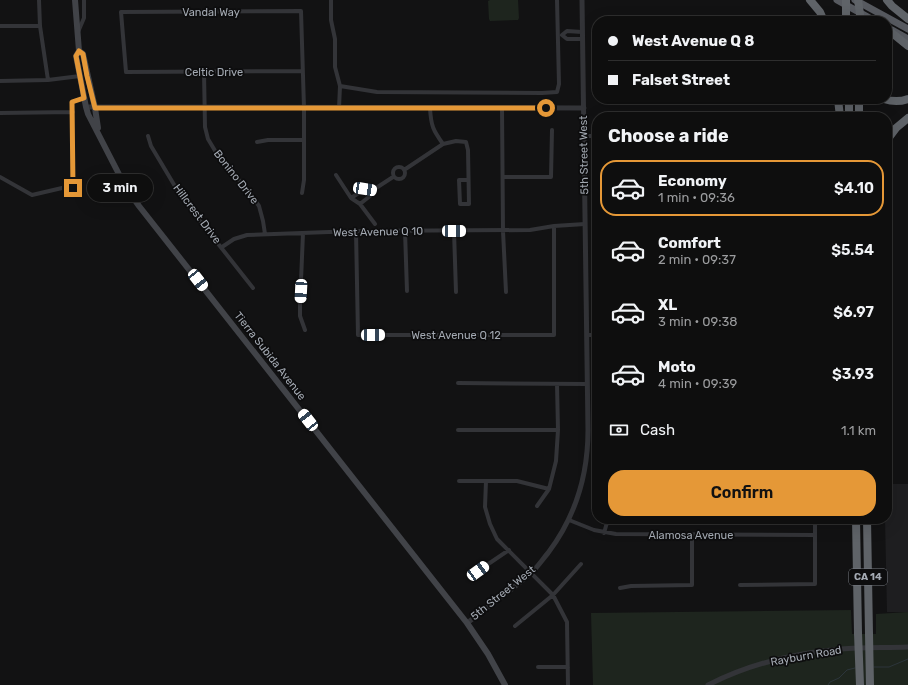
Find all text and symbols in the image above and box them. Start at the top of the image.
street label: Vandal Way [182,6,240,19]
text: West Avenue Q 8 [632,32,754,50]
street label: Celtic Drive [185,66,243,79]
text: Falset Street [632,71,730,89]
route start [537,99,555,117]
street label: 5th Street West [577,115,591,195]
text: Choose a ride [608,125,729,147]
street label: Bonino Drive [211,147,261,207]
icon: car [610,170,646,206]
text: Economy [658,172,727,190]
callout: 3 min [87,174,153,202]
route end [64,179,82,197]
text: $4.10 [834,179,874,197]
text: 3 min [103,180,137,195]
car [352,181,378,197]
street label: Hillcrest Drive [170,182,224,246]
text: 1 min · 09:36 [658,190,735,205]
street label: West Avenue Q 10 [333,225,423,239]
car [442,225,466,237]
icon: car [610,232,646,268]
text: Comfort [658,234,721,252]
text: $5.54 [831,241,874,259]
text: 2 min · 09:37 [658,252,736,267]
car [186,267,210,293]
car [294,279,308,303]
icon: car [610,294,646,330]
text: XL [658,296,677,314]
text: $6.97 [833,303,874,321]
street label: Tierra Subida Avenue [232,309,308,403]
text: 3 min · 09:38 [658,314,738,329]
car [361,329,385,341]
street label: West Avenue Q 12 [411,329,501,342]
icon: car [610,356,646,392]
text: Moto [658,358,696,376]
text: $3.93 [832,365,874,383]
text: 4 min · 09:39 [658,376,737,391]
car [296,407,320,433]
icon: cash [608,419,630,441]
text: Cash [640,421,675,439]
text: 1.1 km [841,423,876,438]
button: Confirm [608,470,876,516]
street label: Alamosa Avenue [649,529,733,542]
car [465,559,491,583]
street label: 5th Street West [468,563,538,623]
road number: CA 14 [849,569,887,585]
street label: Rayburn Road [769,643,843,669]

